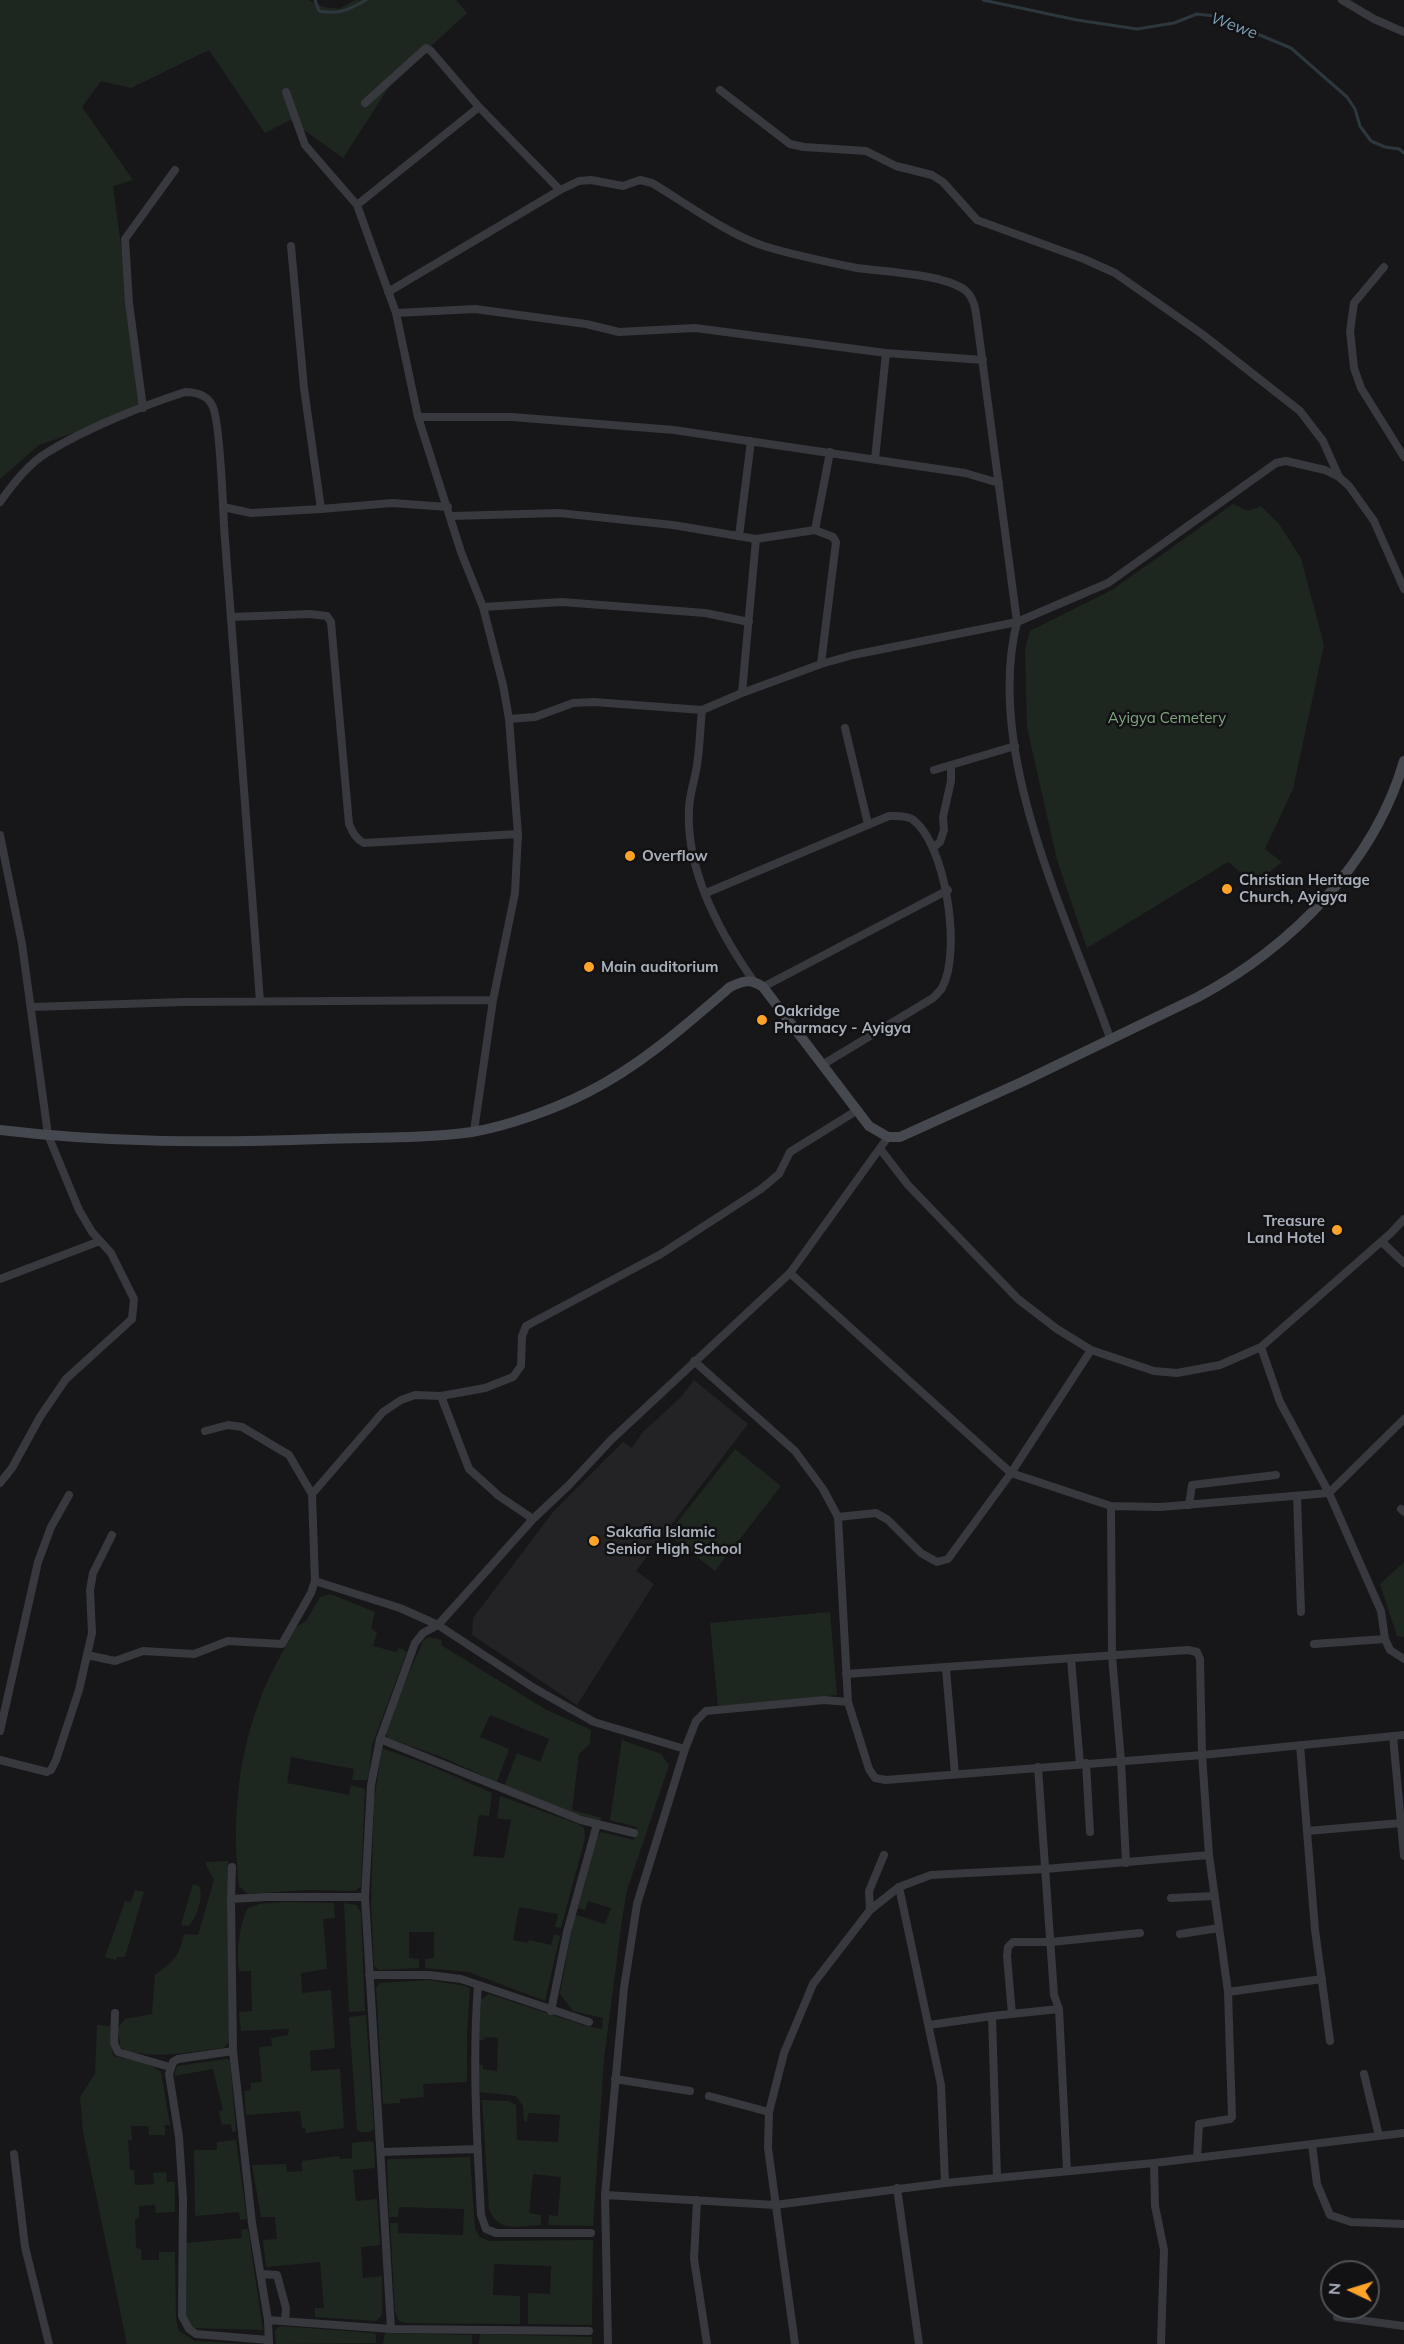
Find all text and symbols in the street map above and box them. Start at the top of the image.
water label: Wewe [1208,9,1260,43]
park label: Ayigya Cemetery [1108,709,1226,727]
place label: Overflow [642,847,708,865]
marker: Overflow [623,849,637,863]
place label: Christian Heritage Church, Ayigya [1239,871,1370,906]
marker: Christian Heritage Church, Ayigya [1220,882,1234,896]
place label: Main auditorium [601,958,719,976]
marker: Main auditorium [582,960,596,974]
place label: Oakridge Pharmacy - Ayigya [774,1002,911,1037]
marker: Oakridge Pharmacy - Ayigya [755,1013,769,1027]
place label: Treasure Land Hotel [1247,1212,1325,1247]
marker: Treasure Land Hotel [1330,1223,1344,1237]
place label: Sakafia Islamic Senior High School [606,1523,742,1558]
marker: Sakafia Islamic Senior High School [587,1534,601,1548]
north arrow [1320,2260,1380,2320]
text: N [1324,2282,1344,2296]

